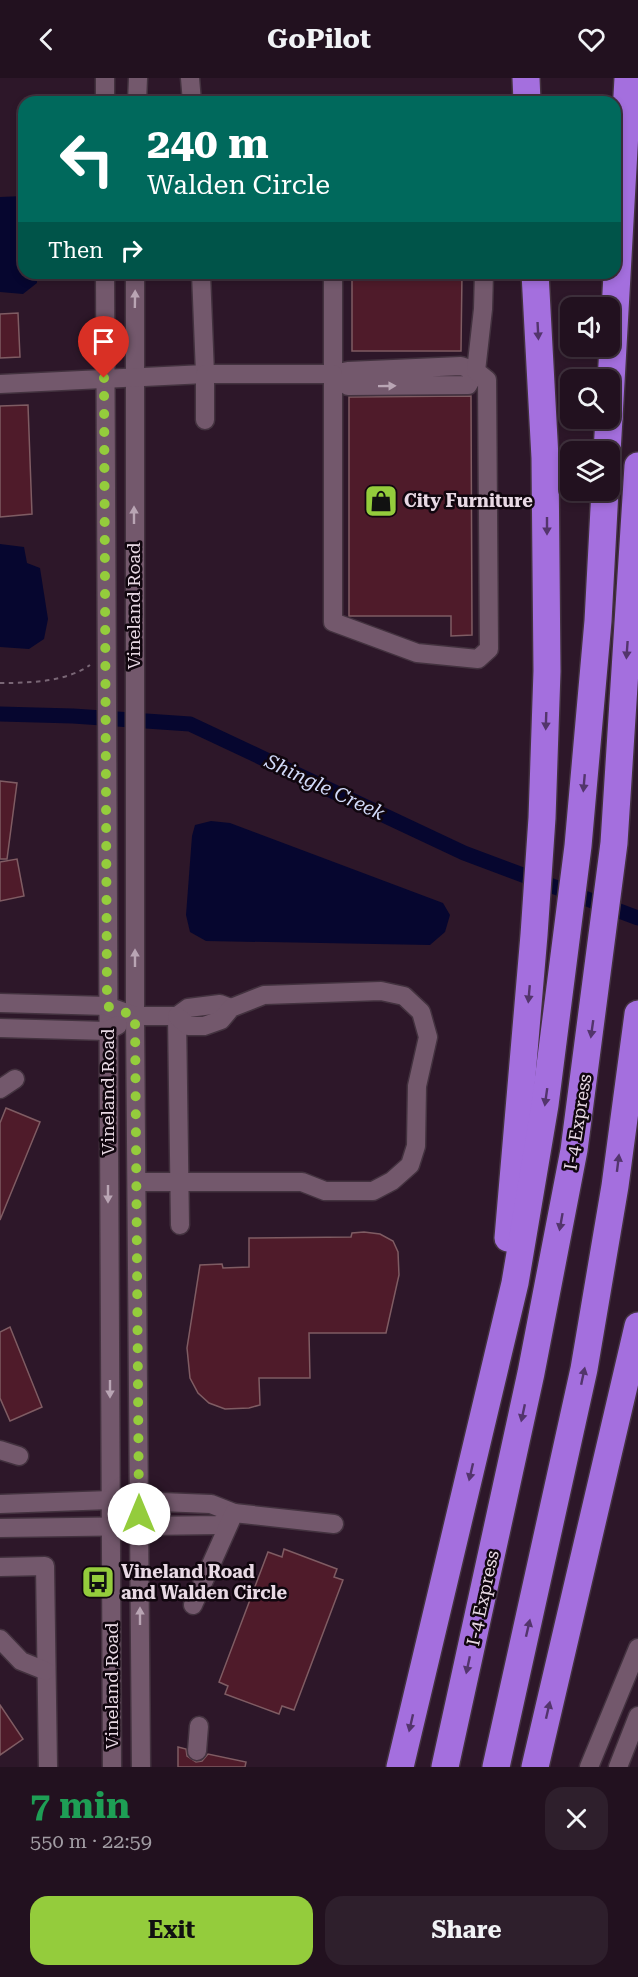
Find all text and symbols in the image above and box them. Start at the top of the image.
icon: back [30,23,63,56]
text: GoPilot [267,23,371,55]
icon: heart [575,23,608,56]
text: 240 m [147,119,269,168]
icon: left [48,120,126,198]
text: Walden Circle [147,169,330,201]
icon: right [115,234,148,267]
text: Then [48,238,103,263]
one-way arrow [130,290,140,309]
map controls [560,297,620,501]
button: sound [560,297,620,357]
pin [78,316,129,378]
one-way arrow [533,322,543,341]
icon: arrive [87,325,120,358]
button: search [560,369,620,429]
one-way arrow [378,381,397,391]
button: layers [560,441,620,501]
shop icon: City Furniture [363,483,399,519]
place label: City Furniture [404,490,533,511]
one-way arrow [129,506,139,525]
one-way arrow [542,517,552,536]
street label: Vineland Road [123,542,144,669]
one-way arrow [622,641,631,660]
one-way arrow [541,712,550,731]
water label: Shingle Creek [260,748,389,825]
one-way arrow [579,774,589,793]
one-way arrow [130,948,140,967]
one-way arrow [524,984,534,1003]
one-way arrow [587,1020,596,1039]
street label: Vineland Road [97,1028,118,1155]
street label: I-4 Express [560,1072,595,1172]
one-way arrow [542,1088,551,1107]
one-way arrow [614,1153,623,1172]
one-way arrow [104,1185,113,1204]
one-way arrow [556,1213,565,1232]
one-way arrow [579,1366,588,1385]
one-way arrow [105,1380,115,1399]
one-way arrow [518,1404,527,1423]
one-way arrow [465,1463,475,1481]
position arrow [107,1482,171,1546]
street label: I-4 Express [462,1548,503,1648]
place label: Vineland Road and Walden Circle [121,1561,288,1603]
bus stop icon: Vineland Road and Walden Circle [80,1564,116,1600]
one-way arrow [135,1607,145,1626]
one-way arrow [523,1619,533,1637]
street label: Vineland Road [101,1622,122,1749]
one-way arrow [463,1656,473,1675]
one-way arrow [544,1701,554,1719]
one-way arrow [405,1714,415,1732]
text: 7 min [30,1785,130,1827]
button: close [545,1787,608,1850]
text: 550 m · 22:59 [30,1829,152,1853]
button: Exit [30,1896,313,1965]
button: Share [325,1896,608,1965]

